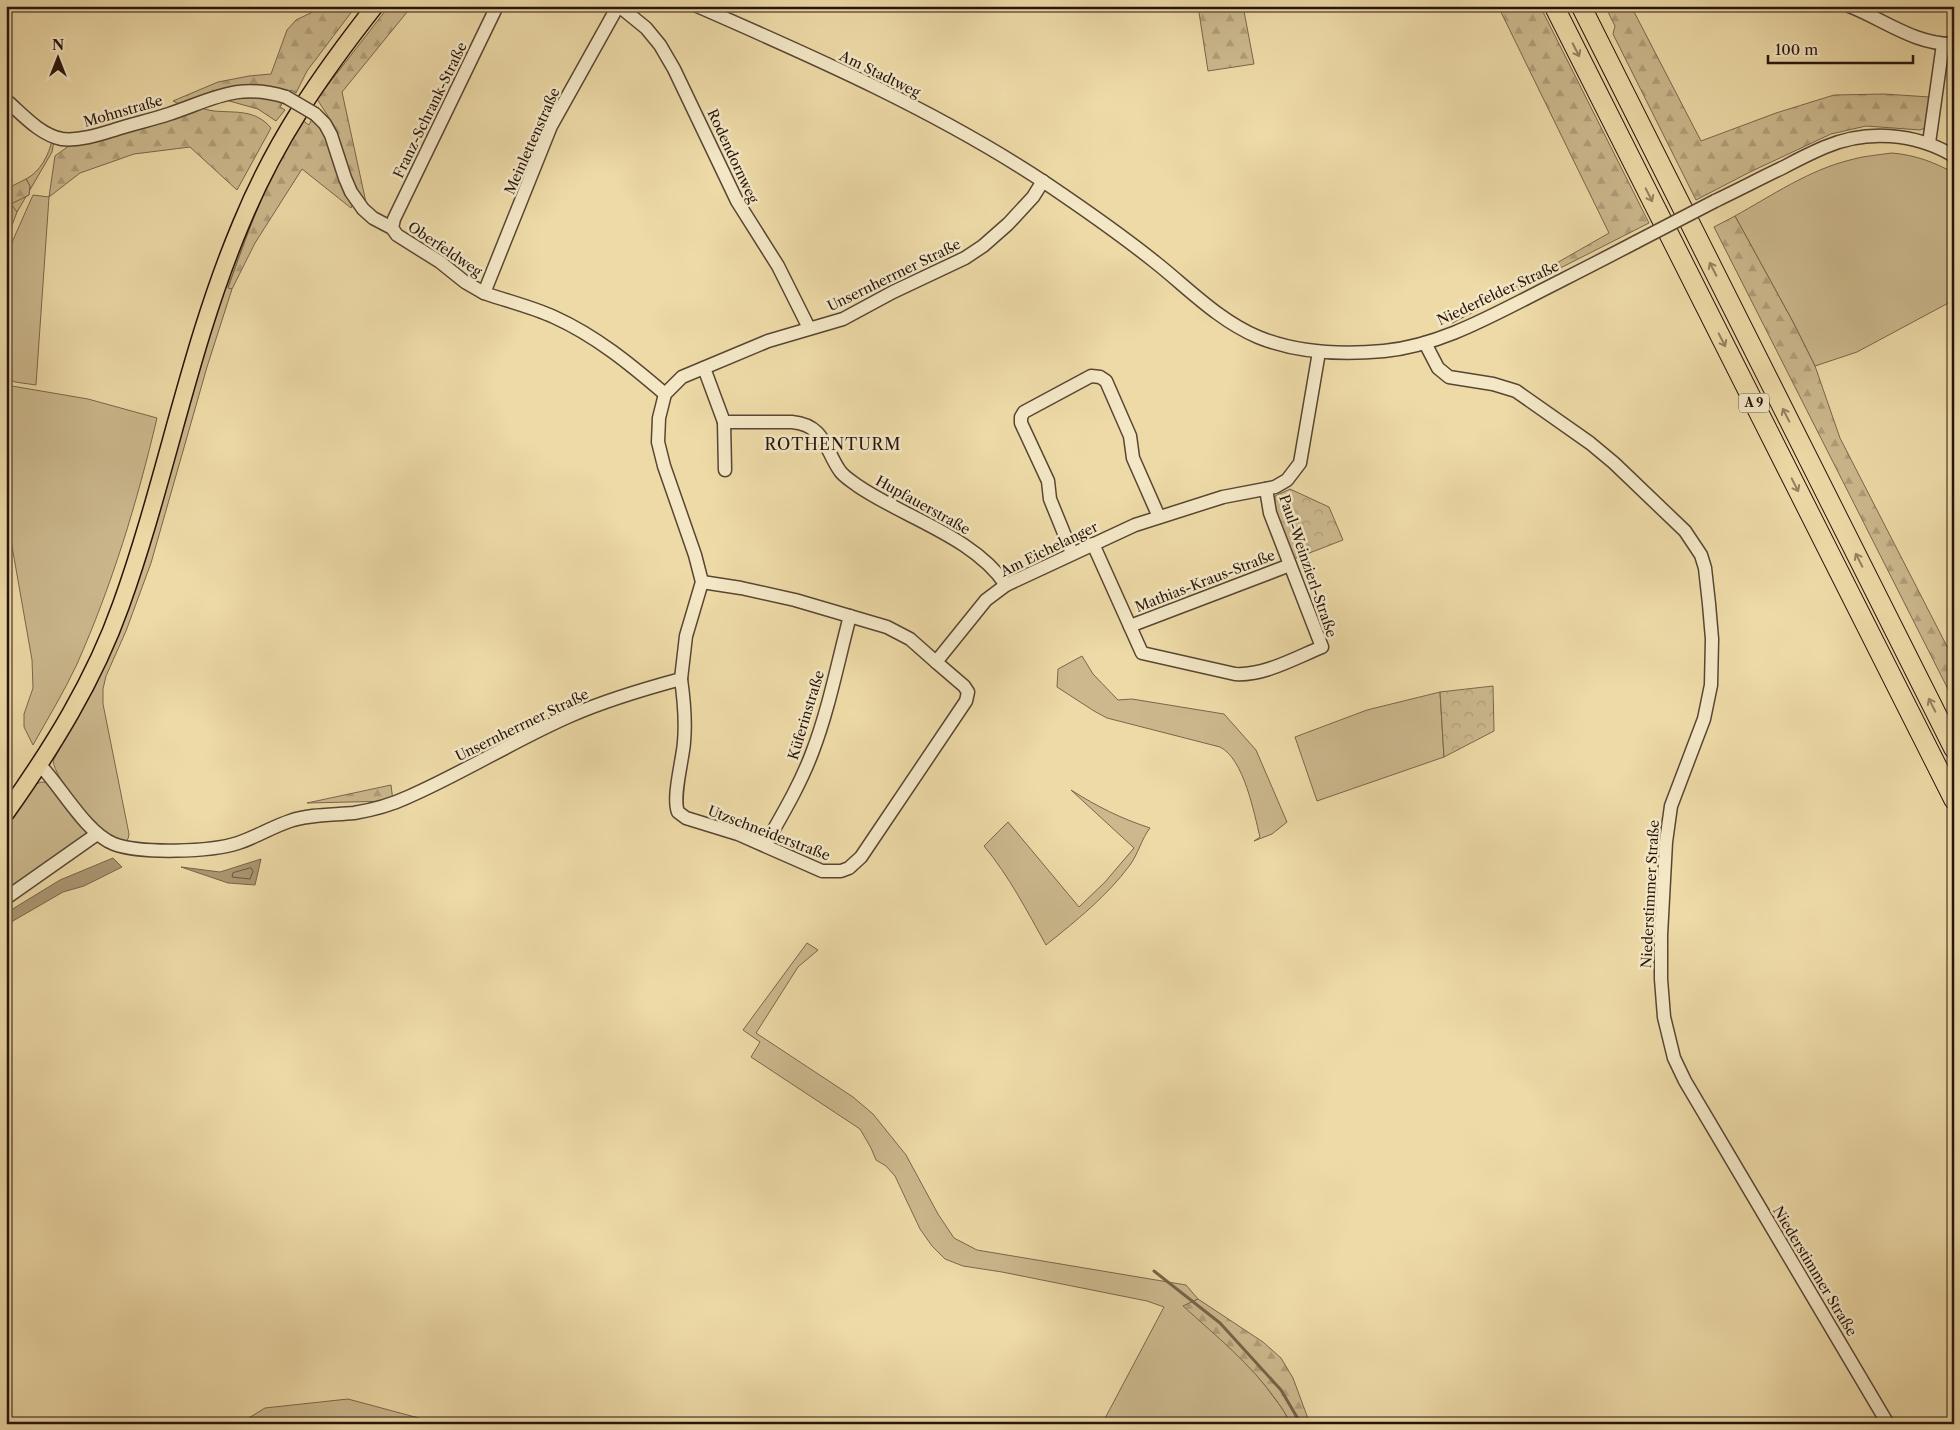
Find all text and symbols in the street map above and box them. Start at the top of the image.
north arrow [32,32,82,82]
scale bar [1768,32,1912,64]
text: N [52,36,64,54]
street label: Franz-Schrank-Straße [389,39,471,181]
text: 100 m [1775,40,1818,59]
one-way arrow [1572,42,1581,57]
street label: Am Stadtweg [836,46,924,102]
street label: Meinlettenstraße [500,85,564,197]
street label: Mohnstraße [81,91,165,131]
street label: Rodendornweg [703,106,763,206]
one-way arrow [1645,187,1654,202]
street label: Oberfeldweg [405,218,486,281]
street label: Unsernherrner Straße [824,235,964,315]
street label: Niederfelder Straße [1434,257,1562,329]
one-way arrow [1708,262,1718,277]
one-way arrow [1718,332,1727,347]
road number: A 9 [1739,393,1769,412]
one-way arrow [1781,407,1791,422]
district label: ROTHENTURM [765,434,901,454]
street label: Hupfauerstraße [872,472,974,539]
one-way arrow [1791,477,1800,492]
street label: Paul-Weinzierl-Straße [1275,492,1341,640]
street label: Am Eichelanger [996,518,1101,581]
street label: Mathias-Kraus-Straße [1132,546,1278,616]
one-way arrow [1854,553,1863,568]
street label: Küferinstraße [784,668,828,762]
street label: Unsernherrner Straße [452,685,592,765]
one-way arrow [1927,698,1936,713]
street label: Utzschneiderstraße [705,801,833,865]
street label: Niederstimmer Straße [1637,819,1663,969]
street label: Niederstimmer Straße [1769,1203,1861,1339]

